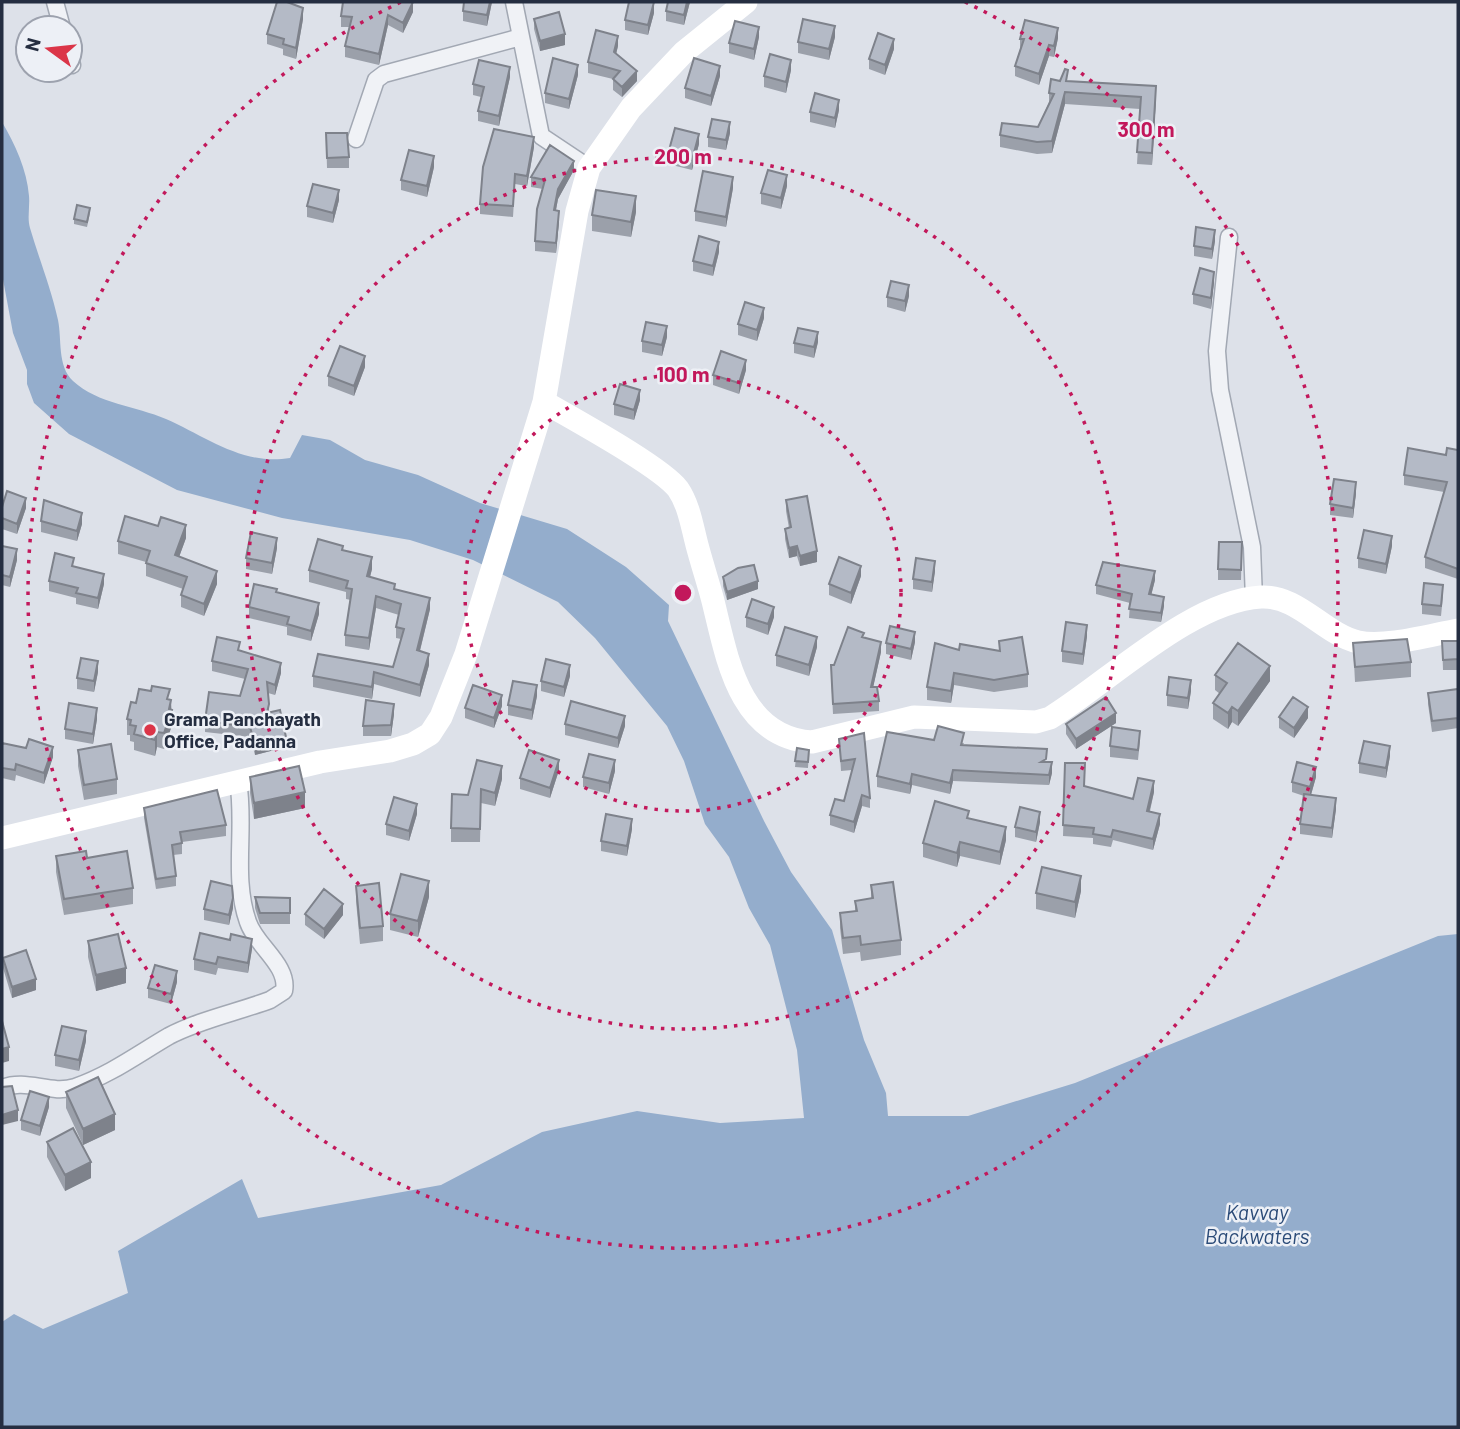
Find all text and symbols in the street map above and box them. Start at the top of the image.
north arrow [14,14,84,84]
text: N [19,35,45,54]
text: 300 m [1117,116,1175,141]
text: 200 m [654,143,712,168]
text: 100 m [656,361,710,386]
centre of rings [671,581,695,605]
place label: Grama Panchayath Office, Padanna [164,707,321,752]
marker: Grama Panchayath Office, Padanna [142,722,158,738]
water label: Kavvay Backwaters [1205,1199,1310,1248]

